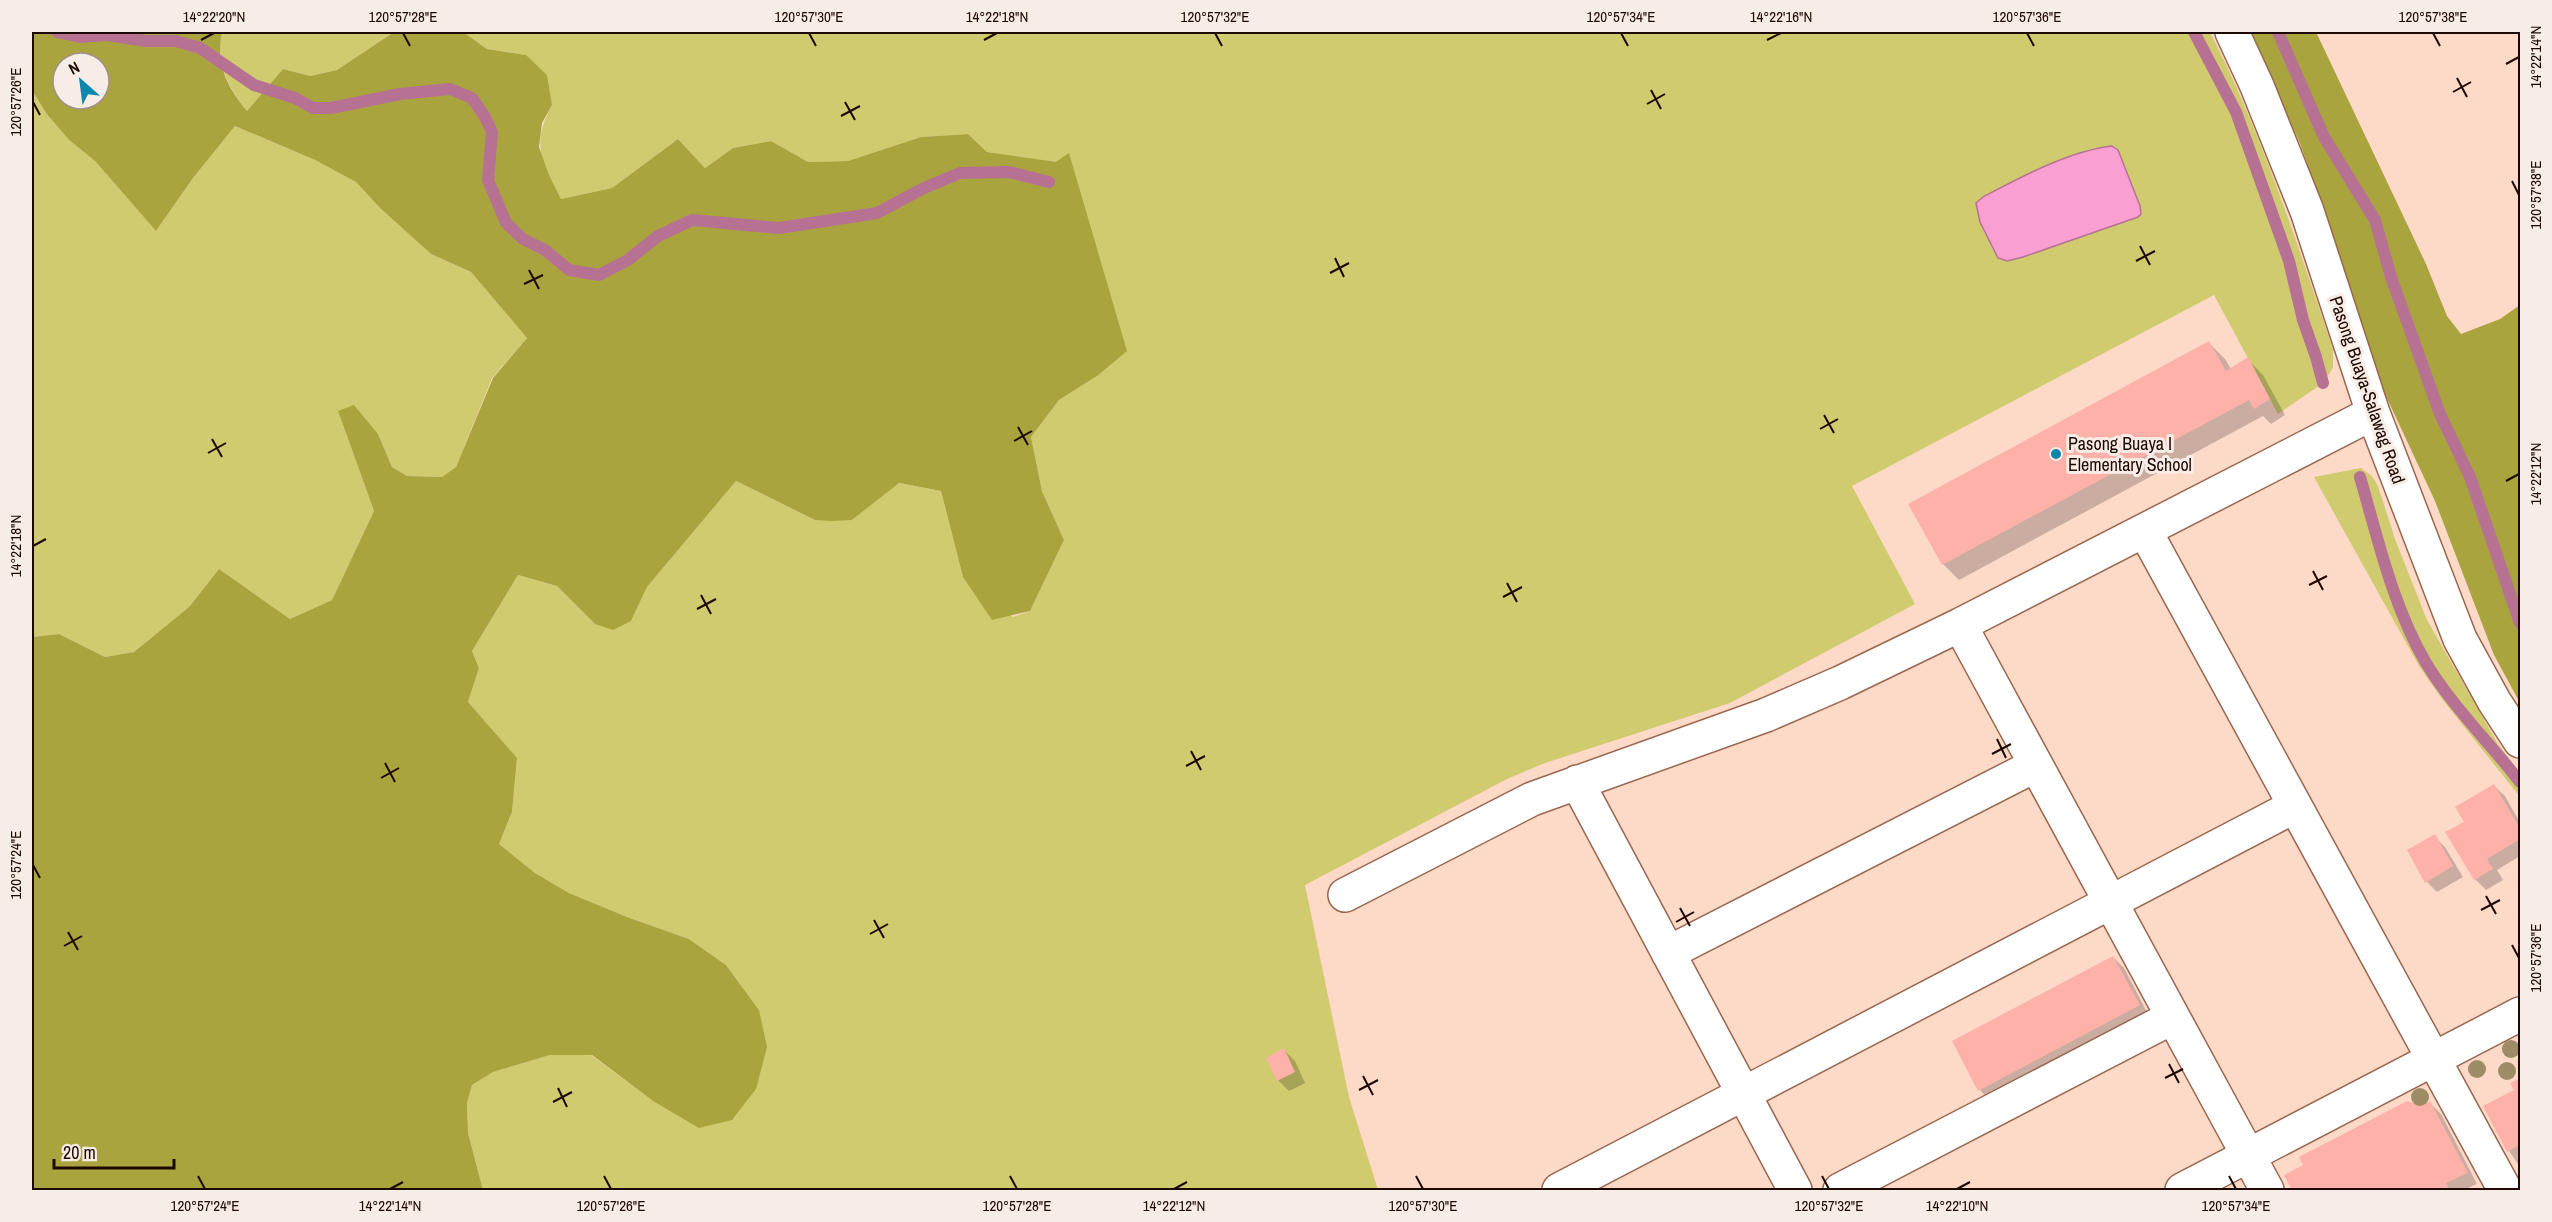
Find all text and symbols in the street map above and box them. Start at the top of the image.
text: 14°22'20"N [183,6,245,27]
text: 120°57'28"E [369,6,437,27]
text: 120°57'30"E [775,6,843,27]
text: 14°22'18"N [966,6,1028,27]
text: 120°57'32"E [1181,6,1249,27]
text: 120°57'34"E [1587,6,1655,27]
text: 14°22'16"N [1750,6,1812,27]
text: 120°57'36"E [1993,6,2061,27]
text: 120°57'38"E [2399,6,2467,27]
text: 14°22'14"N [2525,26,2546,88]
north arrow [51,51,111,111]
text: N [65,56,83,80]
text: 120°57'26"E [5,68,26,136]
text: 120°57'38"E [2525,161,2546,229]
street label: Pasong Buaya-Salawag Road [2324,293,2411,487]
place label: Pasong Buaya I Elementary School [2068,431,2192,477]
text: 14°22'12"N [2525,443,2546,505]
marker: Pasong Buaya I Elementary School [2049,447,2063,461]
text: 14°22'18"N [5,515,26,577]
text: 120°57'24"E [5,831,26,899]
text: 120°57'36"E [2525,924,2546,992]
scale bar [54,1132,174,1170]
text: 20 m [63,1140,96,1165]
text: 120°57'24"E [171,1195,239,1216]
text: 14°22'14"N [359,1195,421,1216]
text: 120°57'26"E [577,1195,645,1216]
text: 120°57'28"E [983,1195,1051,1216]
text: 14°22'12"N [1143,1195,1205,1216]
text: 120°57'30"E [1389,1195,1457,1216]
text: 120°57'32"E [1795,1195,1863,1216]
text: 14°22'10"N [1926,1195,1988,1216]
text: 120°57'34"E [2202,1195,2270,1216]

